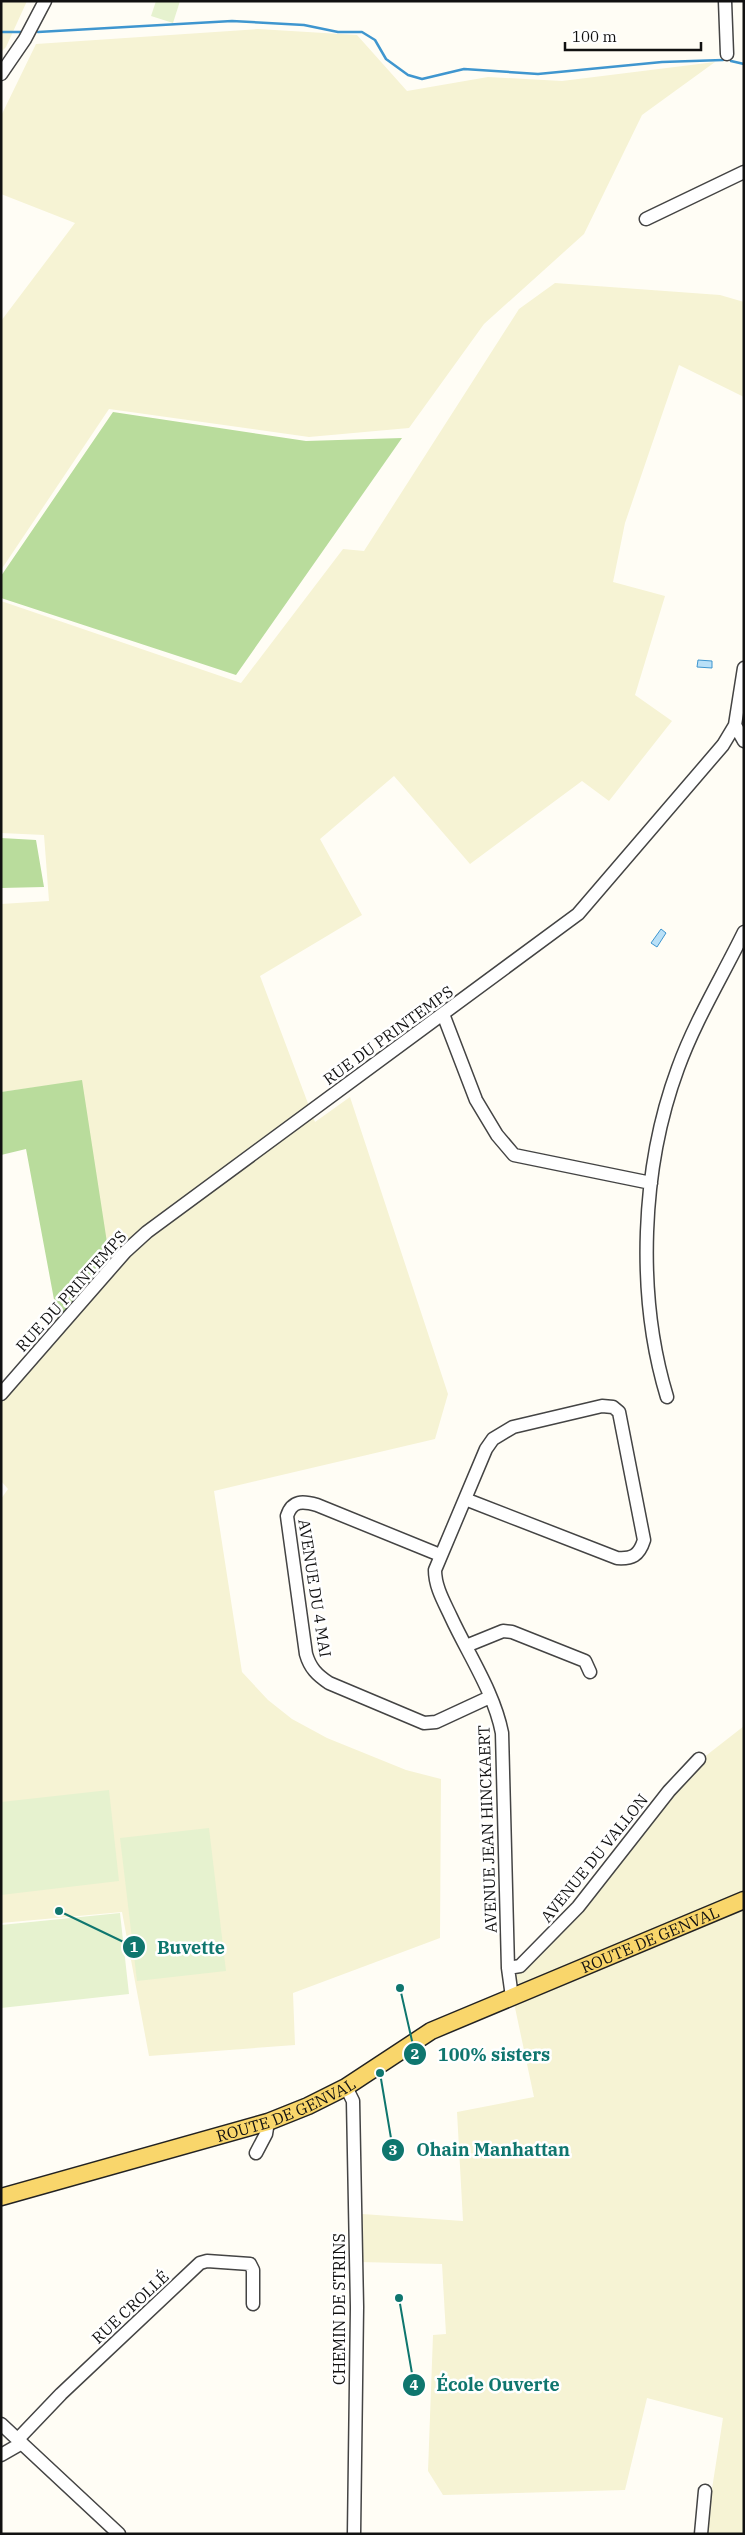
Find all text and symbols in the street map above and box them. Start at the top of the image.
scale bar [565,20,701,52]
text: 100 m [572,27,617,46]
street label: RUE DU PRINTEMPS [319,981,457,1089]
street label: RUE DU PRINTEMPS [11,1226,131,1356]
street label: AVENUE DU 4 MAI [294,1517,336,1659]
street label: AVENUE JEAN HINCKAERT [473,1725,501,1933]
street label: AVENUE DU VALLON [536,1790,652,1926]
street label: ROUTE DE GENVAL [578,1902,722,1977]
callout: Buvette [122,1931,234,1964]
text: Buvette [157,1936,225,1959]
text: 1 [129,1937,139,1956]
callout: 100% sisters [403,2038,560,2071]
text: 100% sisters [438,2043,550,2066]
text: 2 [410,2044,420,2063]
street label: ROUTE DE GENVAL [214,2074,359,2146]
callout: Ohain Manhattan [381,2133,579,2166]
text: Ohain Manhattan [416,2138,570,2161]
text: 3 [388,2140,398,2159]
street label: CHEMIN DE STRINS [329,2233,349,2385]
street label: RUE CROLLÉ [87,2266,173,2348]
callout: École Ouverte [401,2368,570,2401]
text: École Ouverte [436,2372,560,2396]
text: 4 [409,2375,419,2394]

